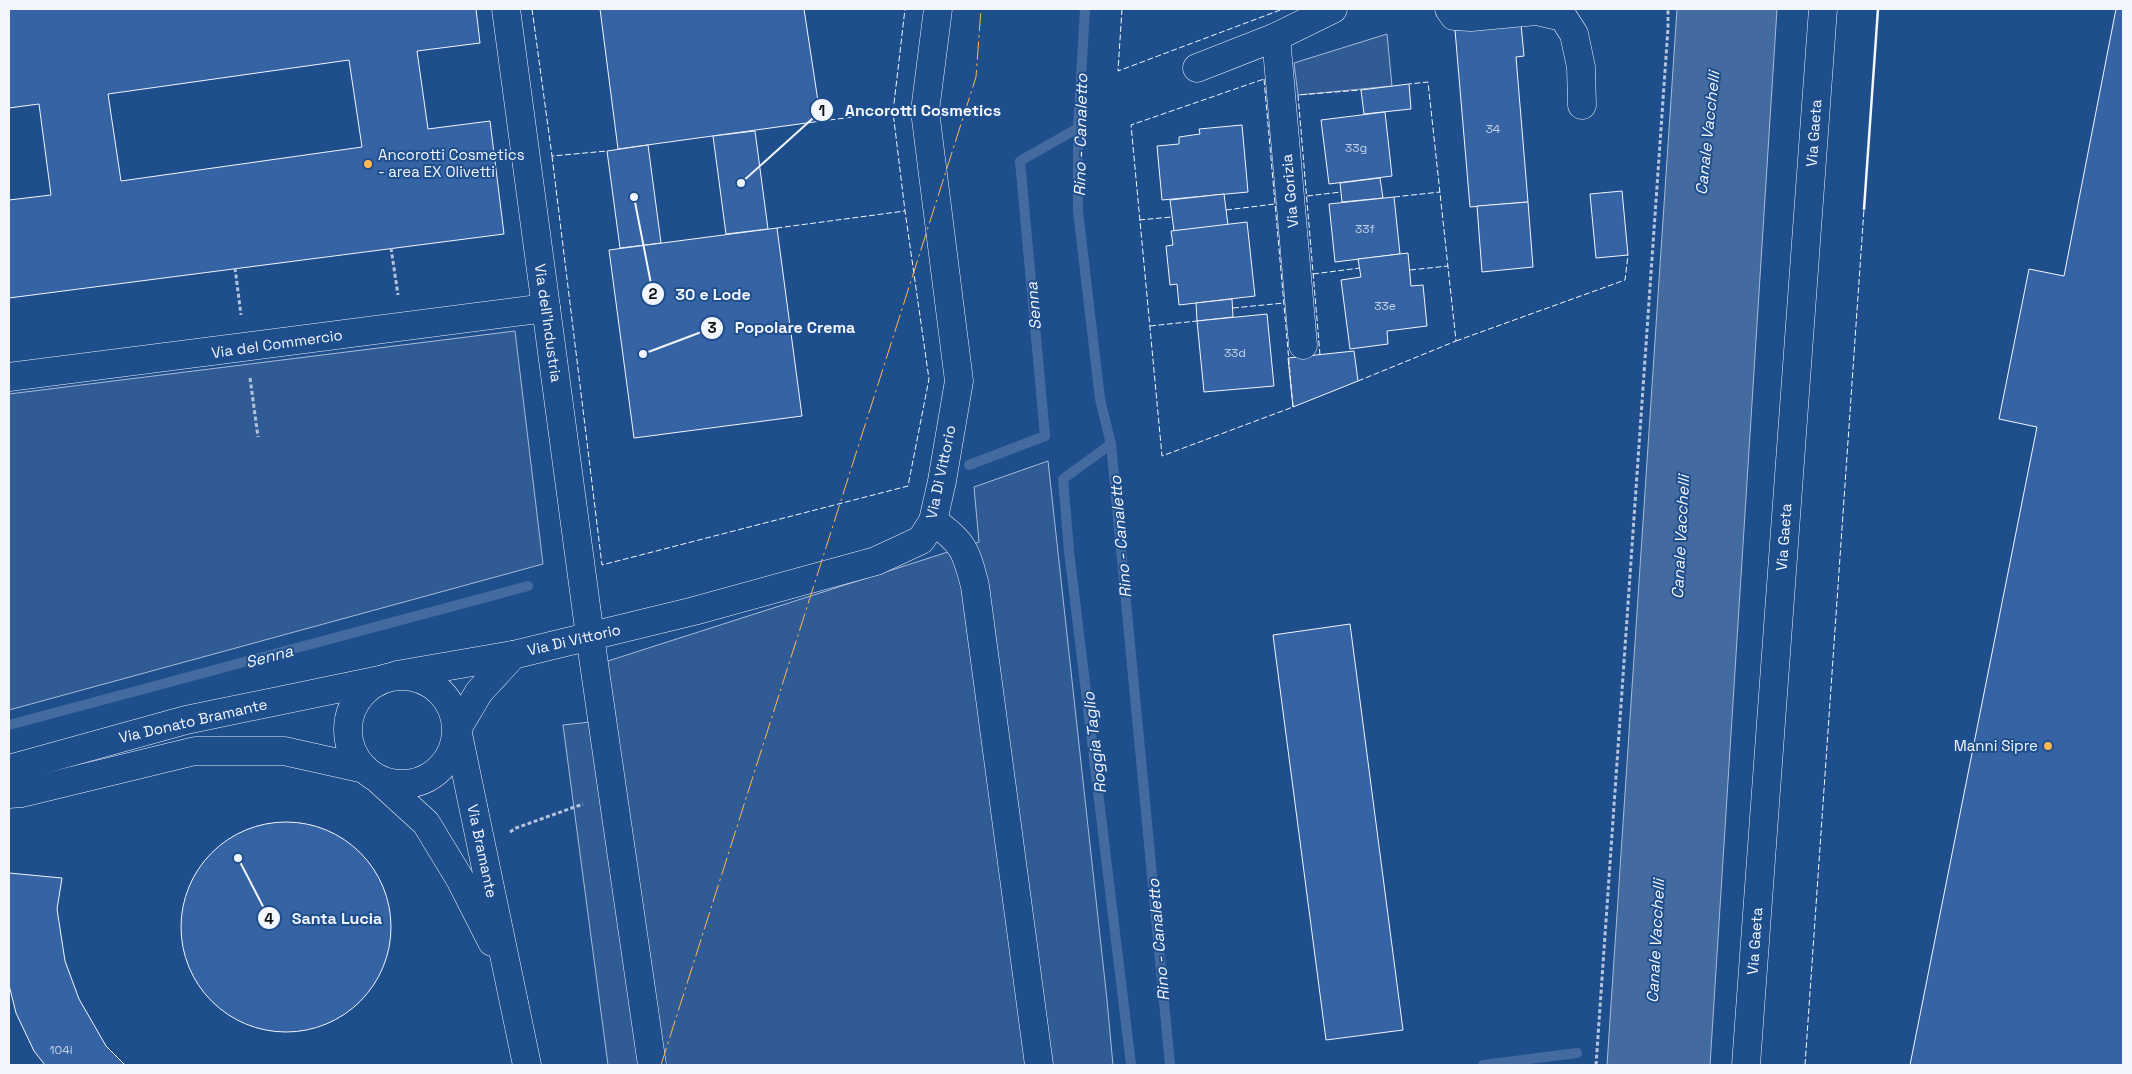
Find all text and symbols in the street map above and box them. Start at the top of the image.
water label: Canale Vacchelli [1691,68,1725,196]
water label: Rino - Canaletto [1069,72,1092,196]
callout: Ancorotti Cosmetics [810,95,1011,126]
street label: Via Gaeta [1802,98,1825,167]
text: Ancorotti Cosmetics [845,100,1001,121]
text: 1 [819,101,825,120]
house number: 34 [1486,121,1501,137]
house number: 33g [1345,140,1367,156]
place label: Ancorotti Cosmetics - area EX Olivetti [378,145,525,181]
street label: Via Gorizia [1277,153,1302,229]
marker: Ancorotti Cosmetics - area EX Olivetti [362,158,374,170]
house number: 33f [1355,221,1375,237]
street label: Via dell'Industria [531,262,566,384]
callout: 30 e Lode [640,278,760,309]
water label: Senna [1021,280,1046,331]
text: 2 [649,284,658,303]
text: 30 e Lode [675,284,751,305]
house number: 33e [1374,298,1396,314]
callout: Popolare Crema [700,312,865,343]
text: Popolare Crema [735,317,855,338]
text: 3 [707,318,717,337]
street label: Via del Commercio [210,325,344,362]
house number: 33d [1224,345,1246,361]
street label: Via Di Vittorio [921,423,960,520]
water label: Canale Vacchelli [1667,472,1694,600]
water label: Rino - Canaletto [1105,474,1136,599]
street label: Via Gaeta [1772,502,1795,571]
street label: Via Di Vittorio [525,620,622,659]
water label: Senna [243,640,296,673]
water label: Roggia Taglio [1078,690,1111,795]
street label: Via Donato Bramante [117,694,269,747]
place label: Manni Sipre [1954,736,2038,755]
marker: Manni Sipre [2042,740,2054,752]
street label: Via Bramante [463,802,502,900]
water label: Canale Vacchelli [1642,876,1669,1004]
water label: Rino - Canaletto [1143,877,1174,1002]
callout: Santa Lucia [257,903,392,934]
street label: Via Gaeta [1743,906,1766,975]
text: Santa Lucia [292,908,382,929]
text: 4 [264,909,274,928]
house number: 104i [49,1042,73,1058]

